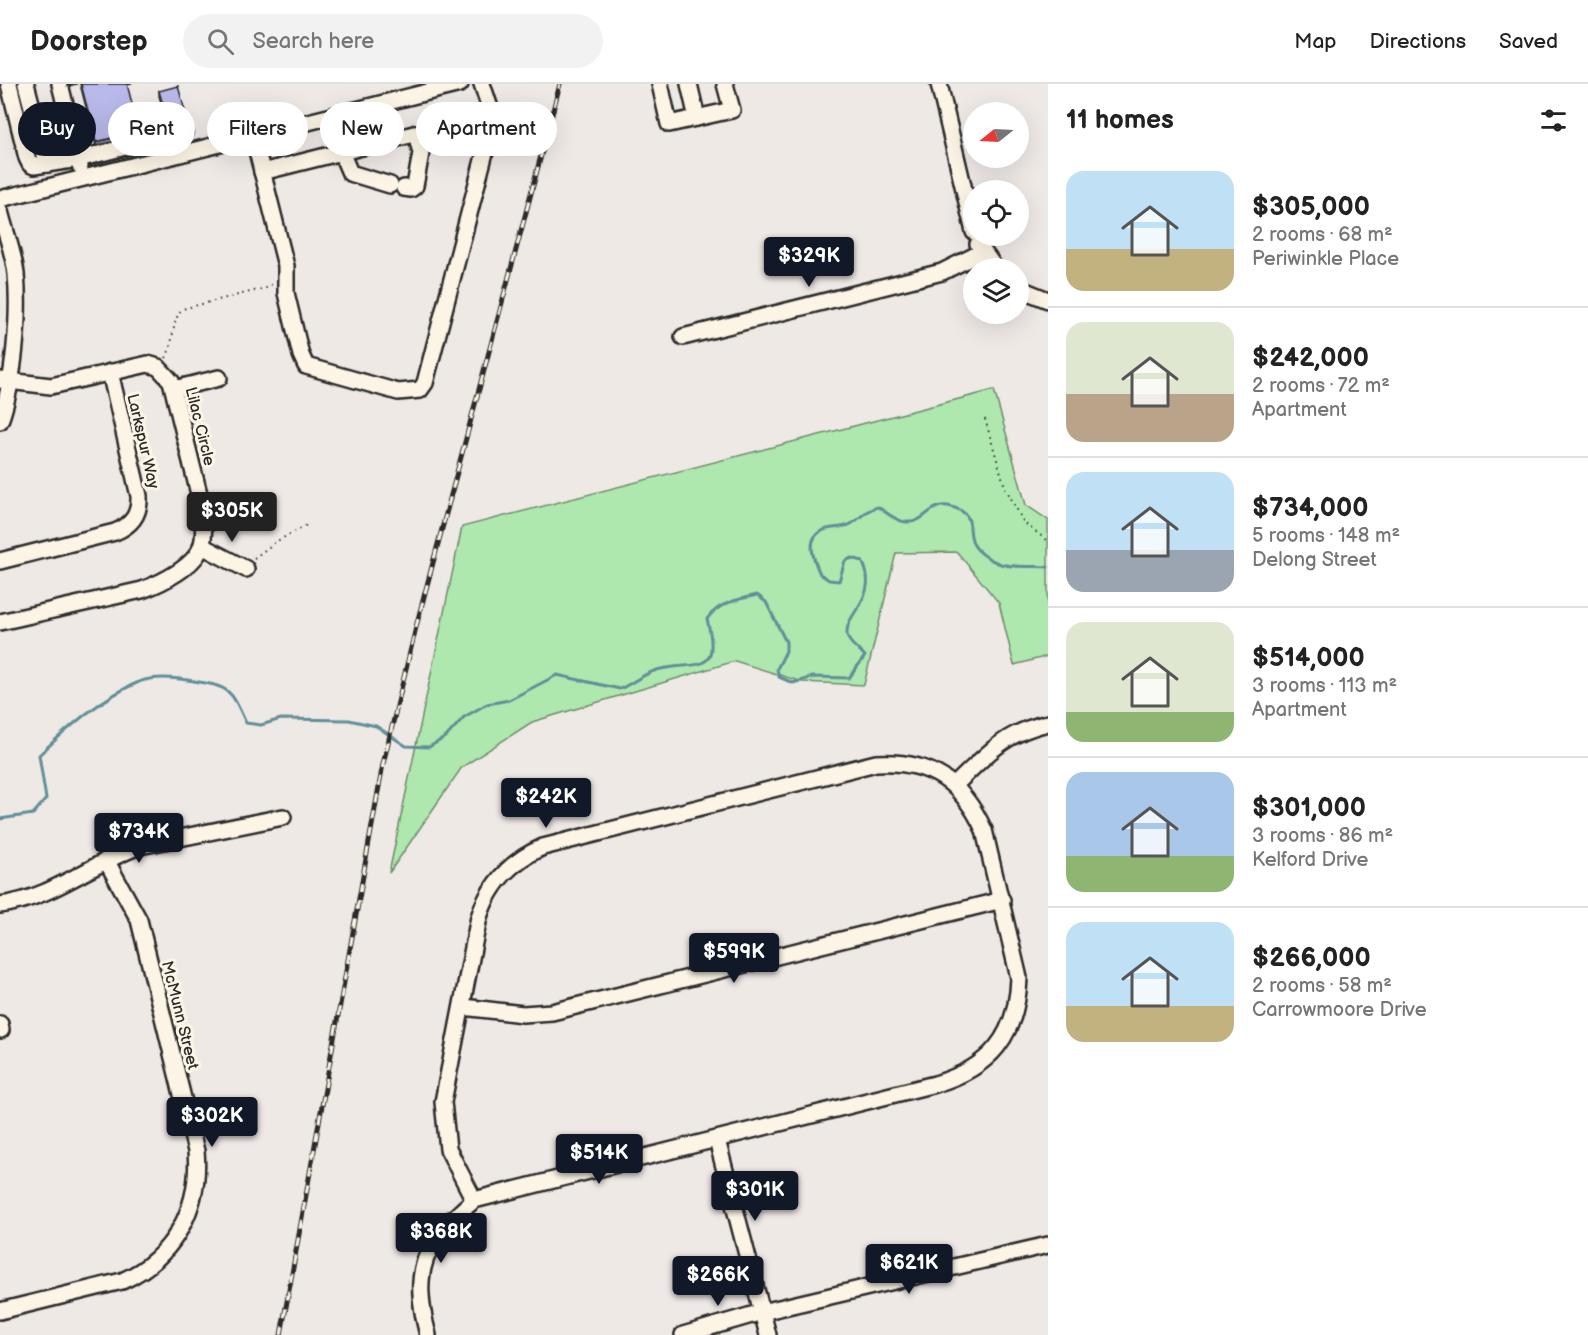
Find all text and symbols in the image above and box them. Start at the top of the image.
search box [183,14,603,68]
text: Doorstep [30,25,147,58]
icon: search [204,25,237,58]
text: Search here [252,28,374,55]
text: Map [1294,29,1337,54]
text: Directions [1370,29,1466,54]
text: Saved [1499,29,1558,54]
chip: Buy [18,102,96,156]
chip: Rent [108,102,195,156]
chip: Filters [207,102,308,156]
chip: New [320,102,404,156]
chip: Apartment [416,102,557,156]
north arrow [963,102,1029,168]
map controls [963,102,1029,324]
icon: filters [1537,104,1570,137]
text: 11 homes [1066,105,1174,136]
button: locate [963,180,1029,246]
text: $305,000 [1252,192,1370,223]
icon: home [1114,195,1186,267]
text: 2 rooms · 68 m² [1252,223,1393,247]
pin: $329K [767,237,851,288]
text: $329K [778,244,840,268]
text: Periwinkle Place [1252,247,1399,271]
button: layers [963,258,1029,324]
text: $242,000 [1252,343,1369,374]
icon: home [1114,346,1186,418]
text: 2 rooms · 72 m² [1252,374,1390,398]
street label: Lilac Circle [181,385,219,468]
street label: Larkspur Way [122,392,163,491]
text: Apartment [1252,398,1347,422]
pin: $305K [190,492,274,543]
text: $734,000 [1252,493,1368,524]
icon: home [1114,496,1186,568]
text: $305K [201,499,263,523]
text: 5 rooms · 148 m² [1252,524,1400,548]
text: Delong Street [1252,548,1377,572]
text: $514,000 [1252,643,1365,674]
icon: home [1114,646,1186,718]
text: 3 rooms · 113 m² [1252,674,1397,698]
text: Apartment [1252,698,1347,722]
pin: $242K [504,778,588,829]
text: $242K [515,785,577,809]
text: $301,000 [1252,793,1366,824]
icon: home [1114,796,1186,868]
pin: $734K [97,813,181,864]
text: $734K [108,820,170,844]
text: 3 rooms · 86 m² [1252,824,1393,848]
text: Kelford Drive [1252,848,1368,872]
pin: $599K [692,933,776,984]
text: $599K [703,940,765,964]
text: $266,000 [1252,943,1371,974]
icon: home [1114,946,1186,1018]
street label: McMunn Street [157,959,202,1072]
text: 2 rooms · 58 m² [1252,974,1392,998]
text: Carrowmoore Drive [1252,998,1427,1022]
pin: $302K [170,1097,254,1148]
text: $302K [181,1104,243,1128]
pin: $514K [557,1134,641,1185]
text: $514K [570,1141,628,1165]
pin: $301K [713,1171,797,1222]
text: $301K [725,1178,785,1202]
pin: $368K [399,1213,483,1264]
text: $368K [410,1220,472,1244]
pin: $621K [867,1244,951,1295]
text: $621K [880,1251,938,1275]
pin: $266K [676,1256,760,1307]
text: $266K [687,1263,750,1287]

